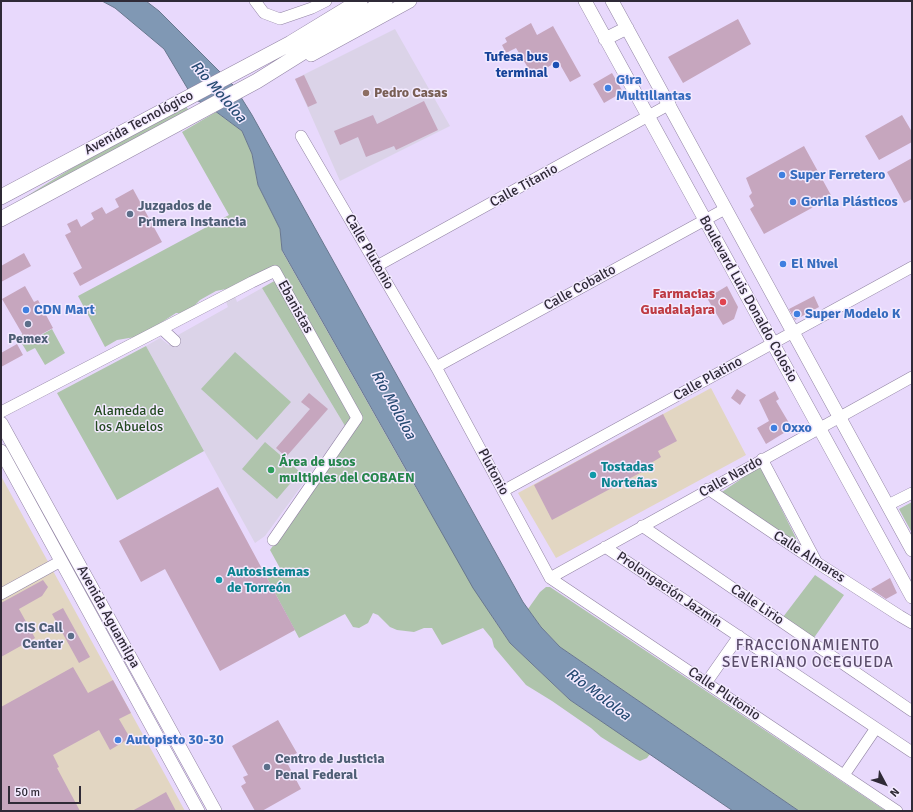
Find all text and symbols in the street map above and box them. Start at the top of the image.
place label: Tufesa bus terminal [485,49,548,82]
water label: Río Mololoa [186,57,250,127]
marker: Tufesa bus terminal [551,60,561,70]
place label: Gira Multillantas [616,72,691,104]
marker: Gira Multillantas [603,83,613,93]
place label: Pedro Casas [374,85,447,101]
street label: Avenida Tecnológico [82,87,196,159]
marker: Pedro Casas [361,88,371,98]
street label: Calle Titanio [487,161,561,211]
place label: Super Ferretero [790,167,885,183]
marker: Super Ferretero [777,170,787,180]
place label: Gorila Plásticos [801,194,898,210]
marker: Gorila Plásticos [788,197,798,207]
place label: Juzgados de Primera Instancia [138,198,247,230]
marker: Juzgados de Primera Instancia [125,209,135,219]
street label: Calle Plutonio [341,212,397,292]
street label: Boulevard Luis Donaldo Colosio [695,213,801,385]
place label: El Nivel [791,256,838,272]
marker: El Nivel [778,259,788,269]
street label: Calle Cobalto [541,261,619,315]
street label: Ebanistas [274,278,316,336]
place label: Farmacias Guadalajara [641,286,715,318]
marker: Farmacias Guadalajara [718,297,728,307]
place label: CDN Mart [34,302,95,318]
marker: CDN Mart [21,305,31,315]
place label: Super Modelo K [805,306,900,322]
marker: Super Modelo K [792,309,802,319]
marker: Pemex [23,319,33,329]
place label: Pemex [8,331,48,347]
street label: Calle Platino [671,353,745,405]
water label: Río Mololoa [367,367,419,443]
park label: Alameda de los Abuelos [94,403,164,436]
place label: Oxxo [782,420,812,436]
marker: Oxxo [769,423,779,433]
street label: Plutonio [474,446,512,498]
street label: Calle Nardo [696,453,766,501]
place label: Área de usos multiples del COBAEN [279,454,415,486]
place label: Tostadas Norteñas [601,459,657,492]
marker: Área de usos multiples del COBAEN [266,465,276,475]
marker: Tostadas Norteñas [588,470,598,480]
street label: Calle Almares [770,528,848,586]
street label: Prolongación Jazmín [613,548,725,632]
street label: Avenida Aguamilpa [73,563,143,671]
place label: Autosistemas de Torreón [227,564,309,596]
marker: Autosistemas de Torreón [214,575,224,585]
street label: Calle Lirio [727,581,787,629]
place label: CIS Call Center [15,620,63,652]
marker: CIS Call Center [66,631,76,641]
district label: FRACCIONAMIENTO SEVERIANO OCEGUEDA [722,637,894,672]
street label: Calle Plutonio [685,664,763,724]
water label: Río Mololoa [562,665,634,725]
place label: Autopisto 30-30 [126,732,224,748]
marker: Autopisto 30-30 [113,735,123,745]
place label: Centro de Justicia Penal Federal [275,751,385,784]
marker: Centro de Justicia Penal Federal [262,762,272,772]
north arrow [865,764,905,804]
scale bar [10,778,83,804]
text: 50 m [15,785,40,800]
text: N [887,785,902,799]

